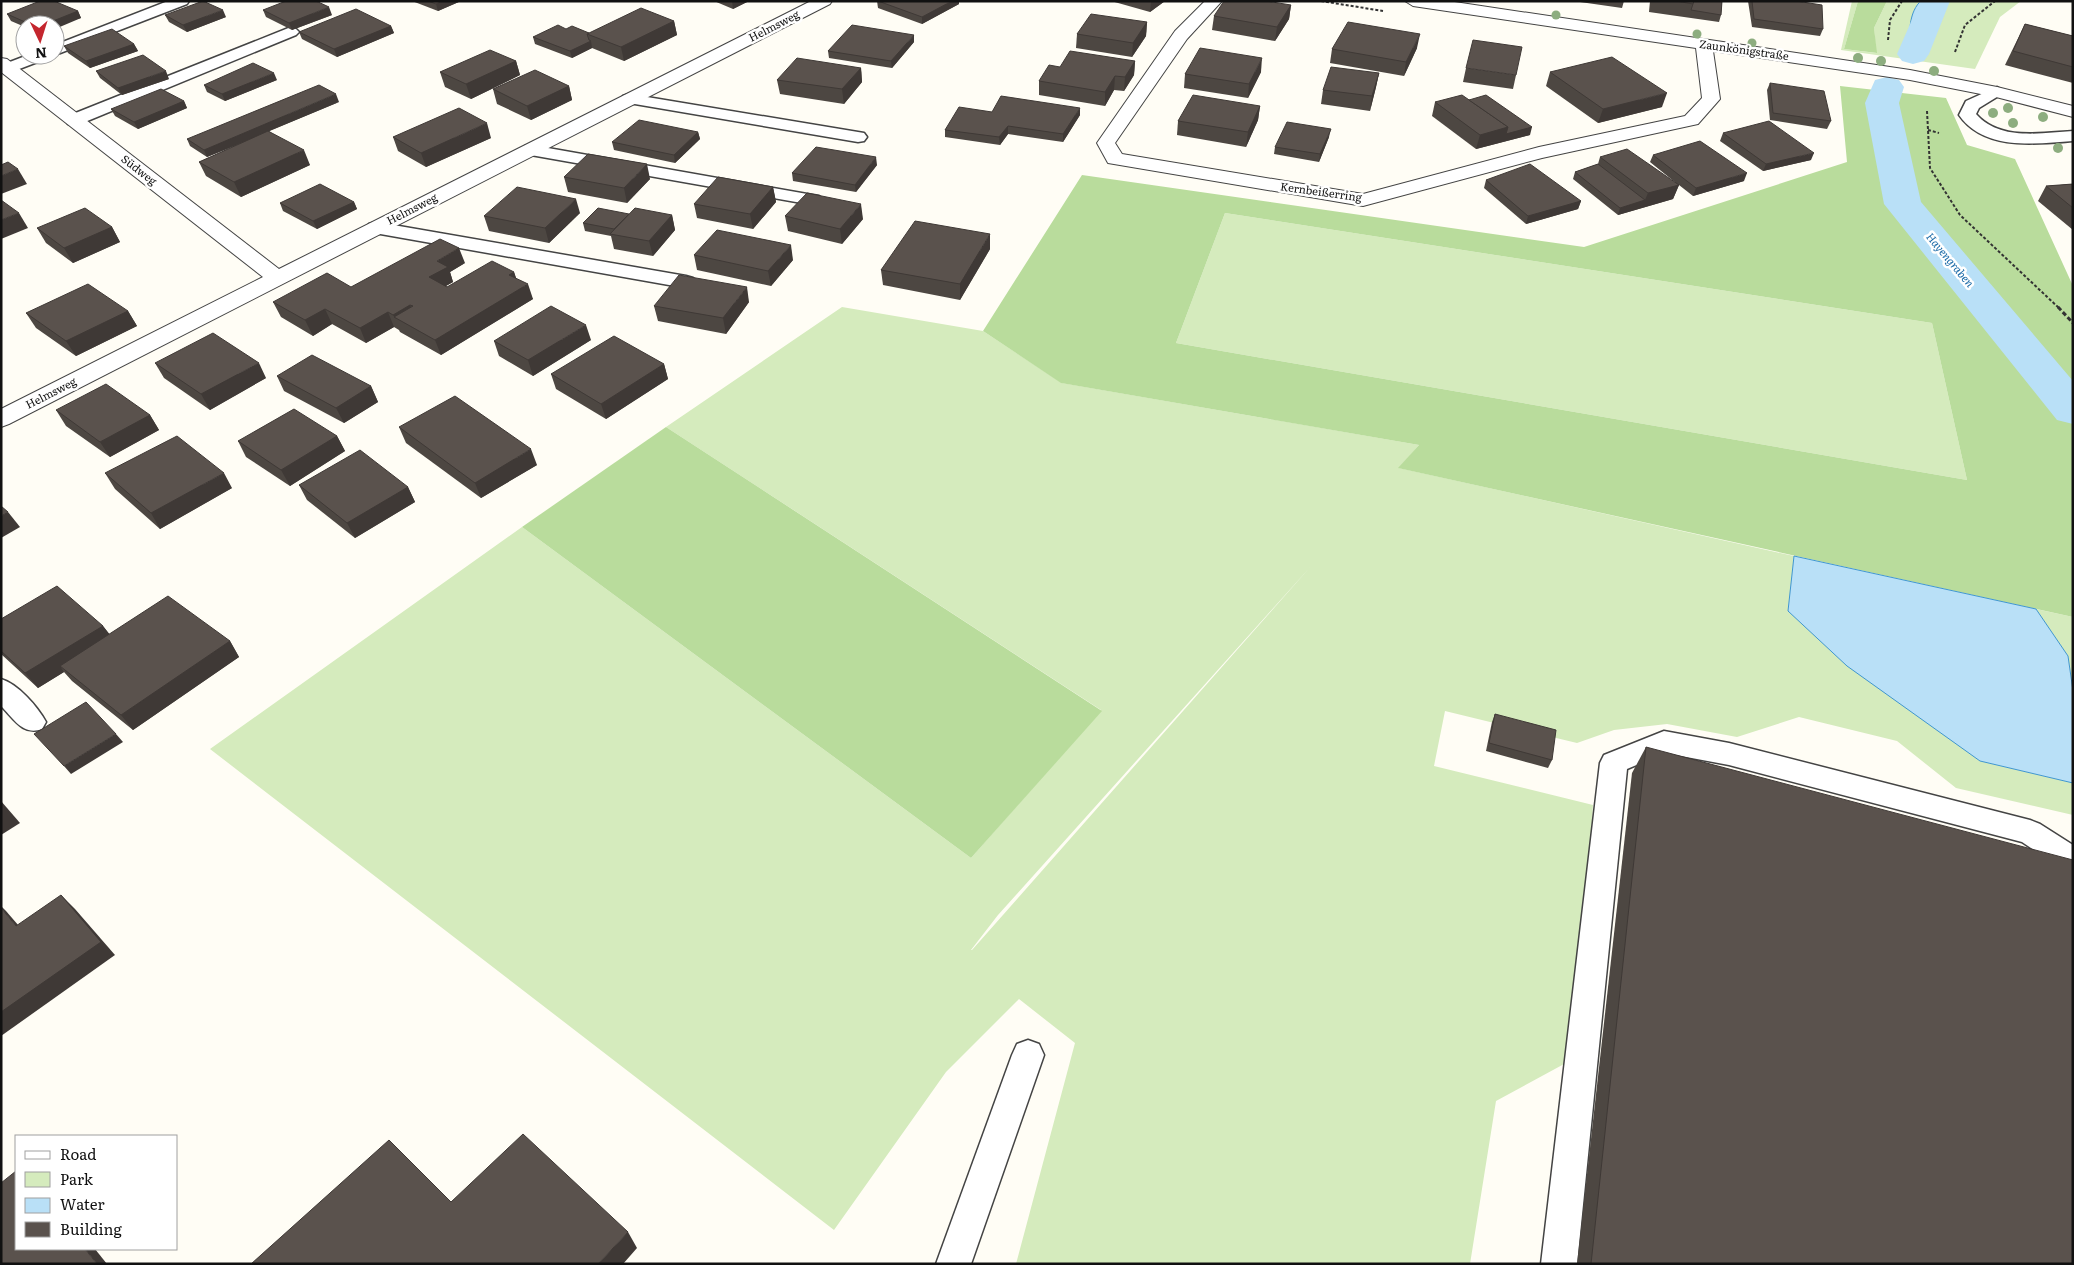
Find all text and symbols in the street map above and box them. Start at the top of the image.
street label: Helmsweg [745,5,802,45]
north arrow [15,15,65,65]
street label: Zaunkönigstraße [1698,35,1790,63]
text: N [34,44,48,64]
street label: Südweg [118,150,161,189]
street label: Kernbeißerring [1279,177,1364,205]
street label: Helmsweg [383,188,440,228]
water label: Hayengraben [1923,229,1979,290]
street label: Helmsweg [22,372,79,412]
legend [15,1135,178,1250]
text: Road [60,1142,96,1165]
text: Park [60,1167,94,1190]
text: Water [60,1192,105,1215]
text: Building [60,1217,122,1240]

